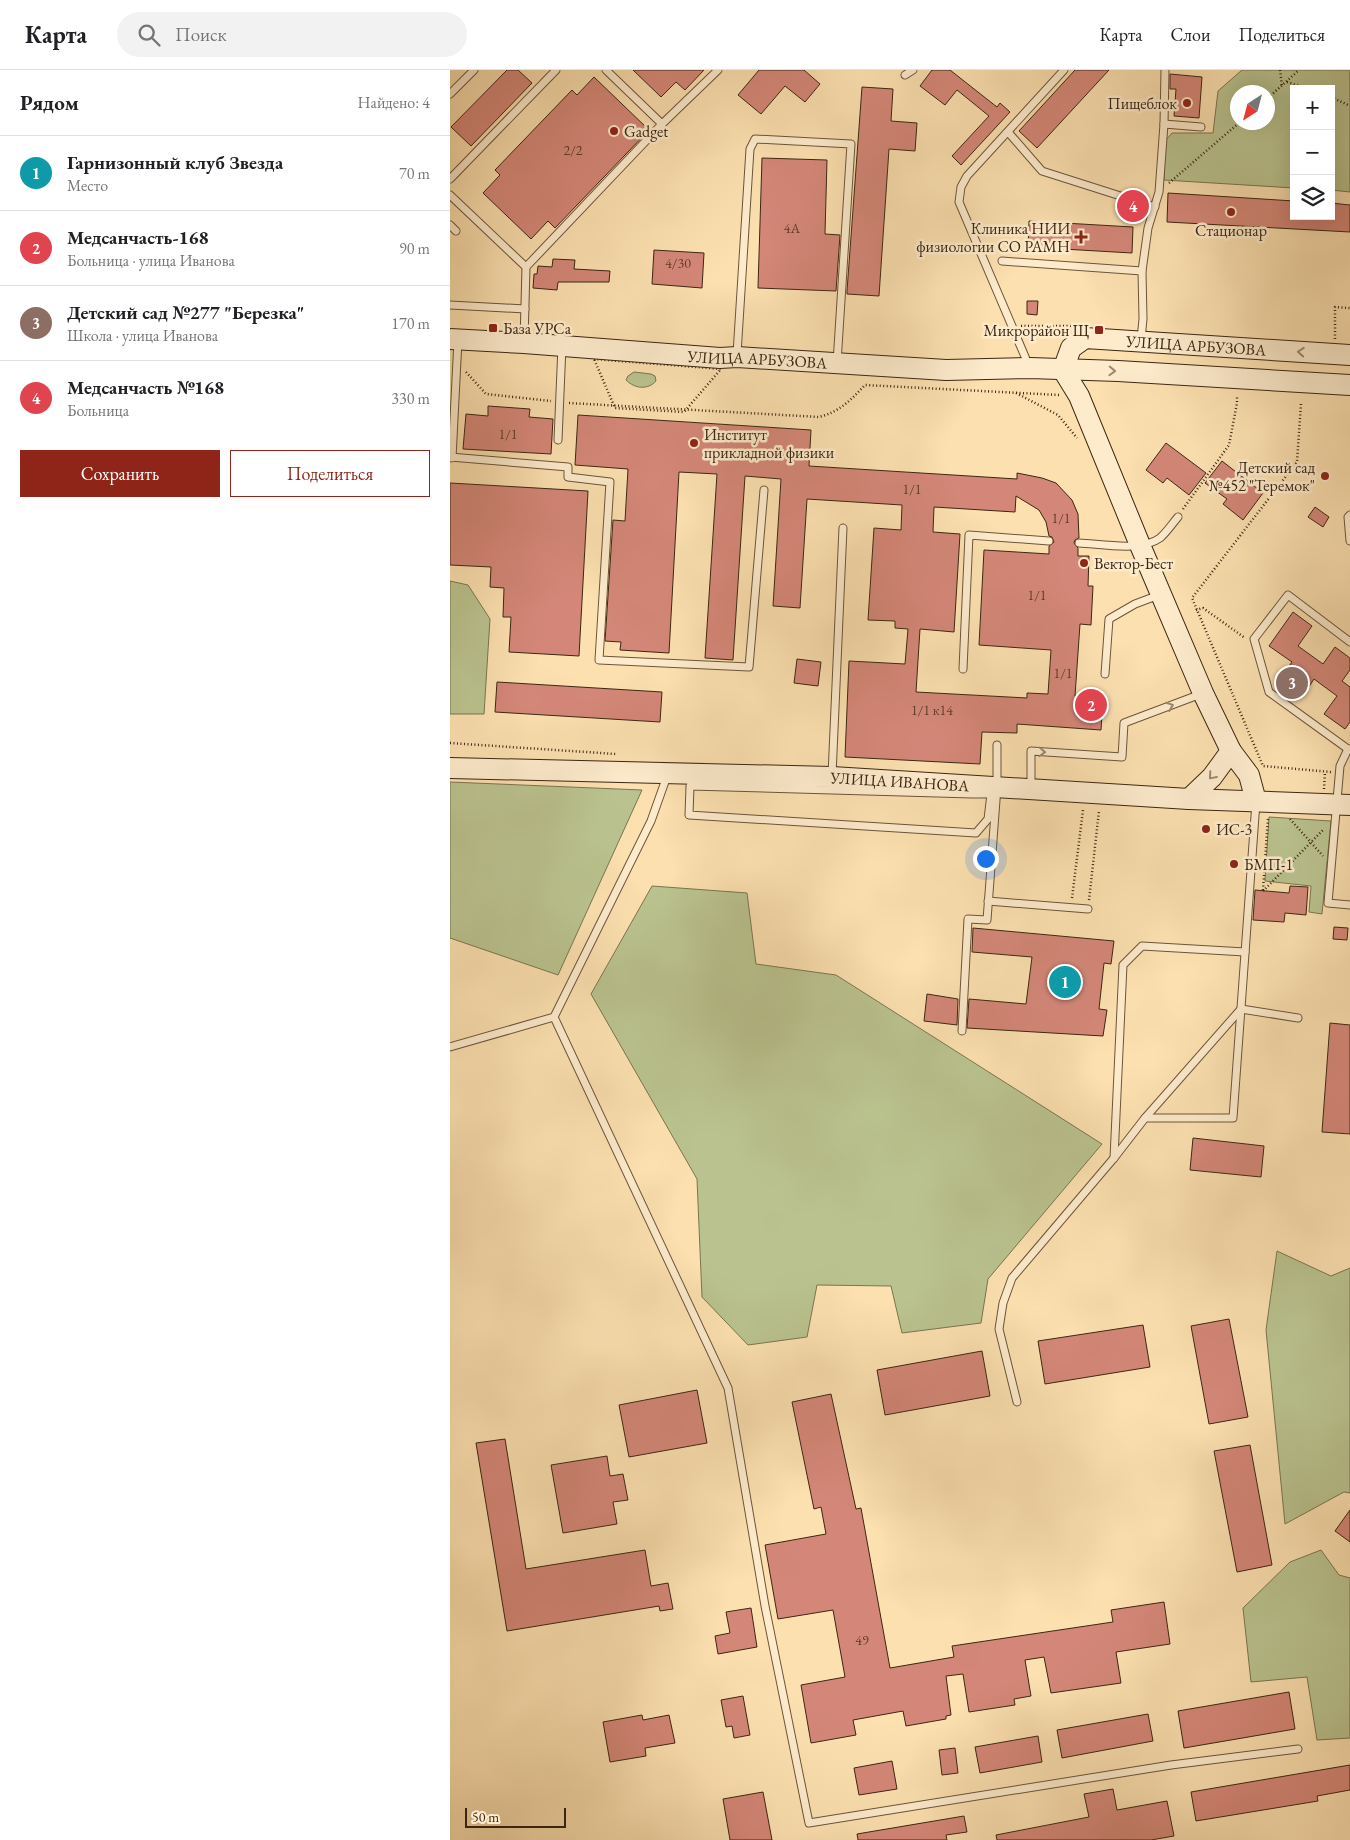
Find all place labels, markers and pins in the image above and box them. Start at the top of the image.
place label: Пищеблок [1108,93,1177,114]
marker: Пищеблок [1181,97,1193,109]
place label: Gadget [624,121,668,142]
marker: Gadget [608,125,620,137]
pin: 4 [1117,187,1149,225]
marker: Стационар [1225,206,1237,218]
place label: Клиника НИИ физиологии СО РАМН [916,218,1070,257]
place label: Стационар [1195,220,1267,241]
marker: Клиника НИИ физиологии СО РАМН [1074,230,1088,244]
place label: База УРСа [503,318,572,339]
place label: Микрорайон Щ [983,320,1089,341]
marker: База УРСа [487,322,499,334]
marker: Микрорайон Щ [1093,324,1105,336]
place label: Институт прикладной физики [704,424,835,463]
marker: Институт прикладной физики [688,437,700,449]
place label: Детский сад №452 "Теремок" [1209,457,1316,496]
marker: Детский сад №452 "Теремок" [1319,470,1331,482]
place label: Вектор-Бeст [1094,553,1174,574]
marker: Вектор-Бeст [1078,557,1090,569]
pin: 3 [1276,664,1308,702]
pin: 2 [1075,686,1107,724]
place label: ИС-3 [1216,819,1253,840]
marker: ИС-3 [1200,823,1212,835]
place label: БМП-1 [1244,854,1293,875]
marker: БМП-1 [1228,858,1240,870]
pin: 1 [1049,963,1081,1001]

